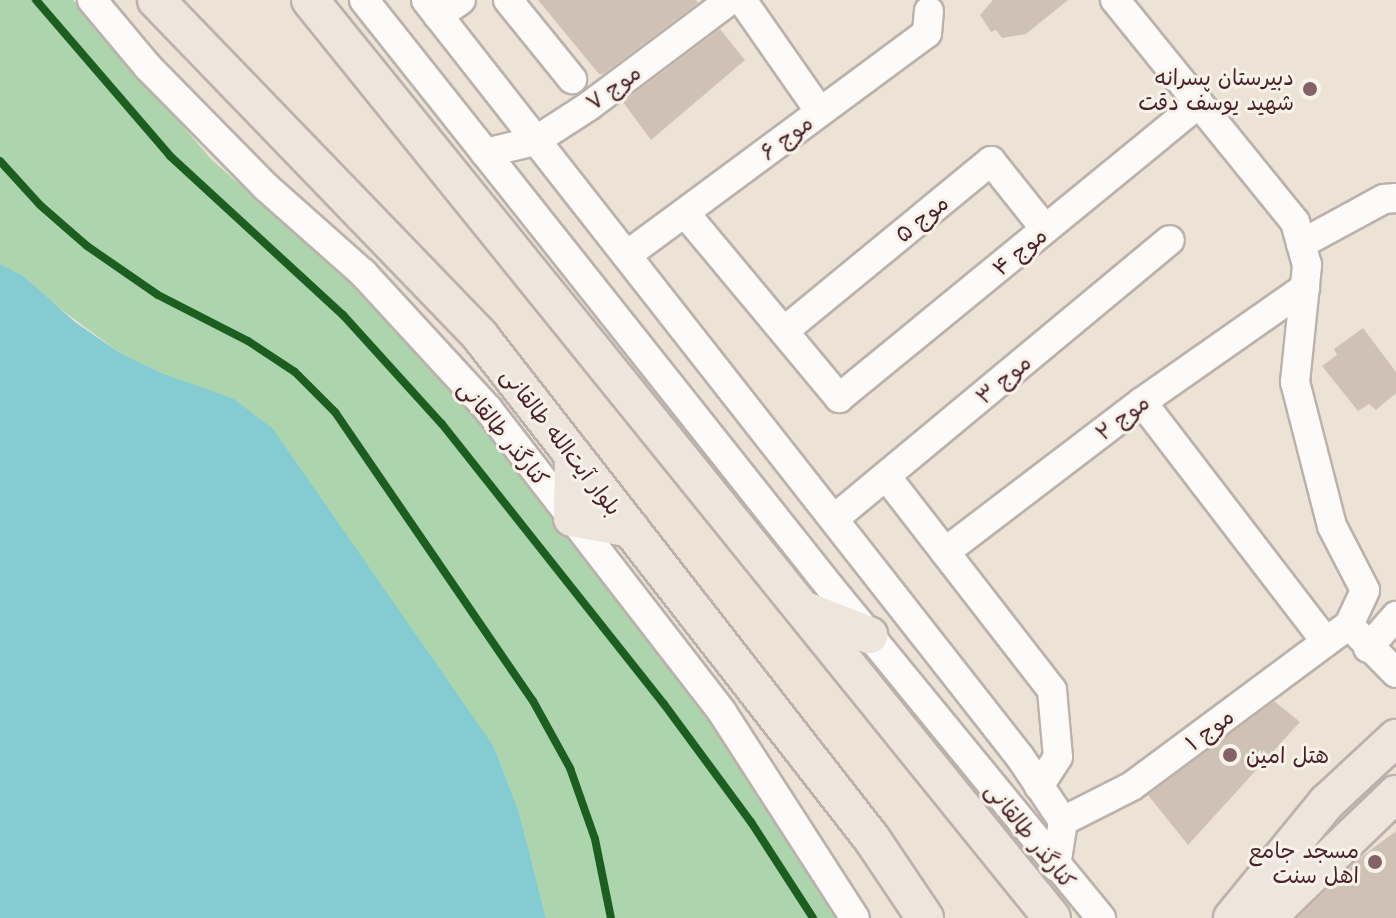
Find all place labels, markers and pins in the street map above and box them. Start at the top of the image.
place label: دبیرستان پسرانه شهید یوسف دقت [1138,63,1294,114]
marker: دبیرستان پسرانه شهید یوسف دقت [1301,80,1319,98]
place label: هتل امین [1246,742,1329,768]
marker: هتل امین [1221,746,1239,764]
place label: مسجد جامع اهل سنت [1249,836,1359,888]
marker: مسجد جامع اهل سنت [1366,853,1384,871]

